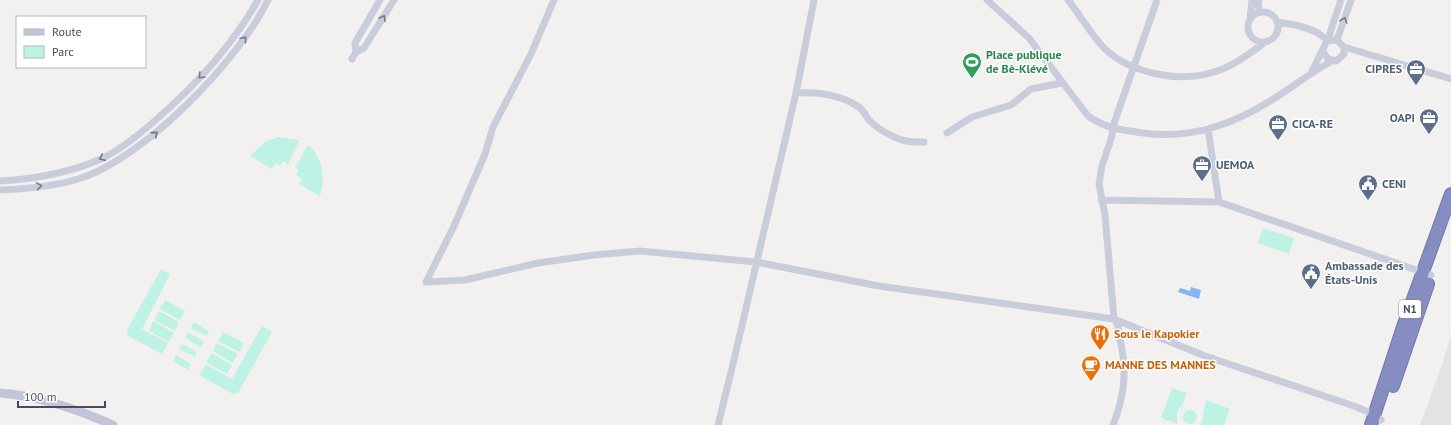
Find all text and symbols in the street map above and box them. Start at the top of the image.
one-way arrow [378,15,386,22]
legend [16,16,146,68]
one-way arrow [1339,17,1348,24]
text: Route [52,24,82,39]
one-way arrow [239,36,246,43]
text: Parc [52,44,74,59]
place label: Place publique de Bè-Klévé [986,47,1062,76]
sports icon: Place publique de Bè-Klévé [961,51,983,79]
office icon: CIPRES [1405,58,1427,86]
place label: CIPRES [1365,61,1402,76]
one-way arrow [198,71,206,79]
office icon: OAPI [1418,107,1440,135]
place label: OAPI [1390,110,1415,125]
office icon: CICA-RE [1267,113,1289,141]
place label: CICA-RE [1292,116,1333,131]
one-way arrow [151,131,158,138]
one-way arrow [98,153,106,161]
office icon: UEMOA [1191,154,1213,182]
place label: UEMOA [1216,157,1255,172]
public building icon: CENI [1357,173,1379,201]
place label: CENI [1382,176,1406,191]
one-way arrow [36,182,42,190]
place label: Ambassade des États-Unis [1325,258,1404,287]
public building icon: Ambassade des États-Unis [1300,262,1322,290]
road number: N1 [1399,300,1421,318]
restaurant icon: Sous le Kapokier [1089,323,1111,351]
place label: Sous le Kapokier [1114,326,1200,341]
cafe icon: MANNE DES MANNES [1080,354,1102,382]
place label: MANNE DES MANNES [1105,357,1216,372]
scale bar [18,383,105,409]
text: 100 m [24,389,57,404]

